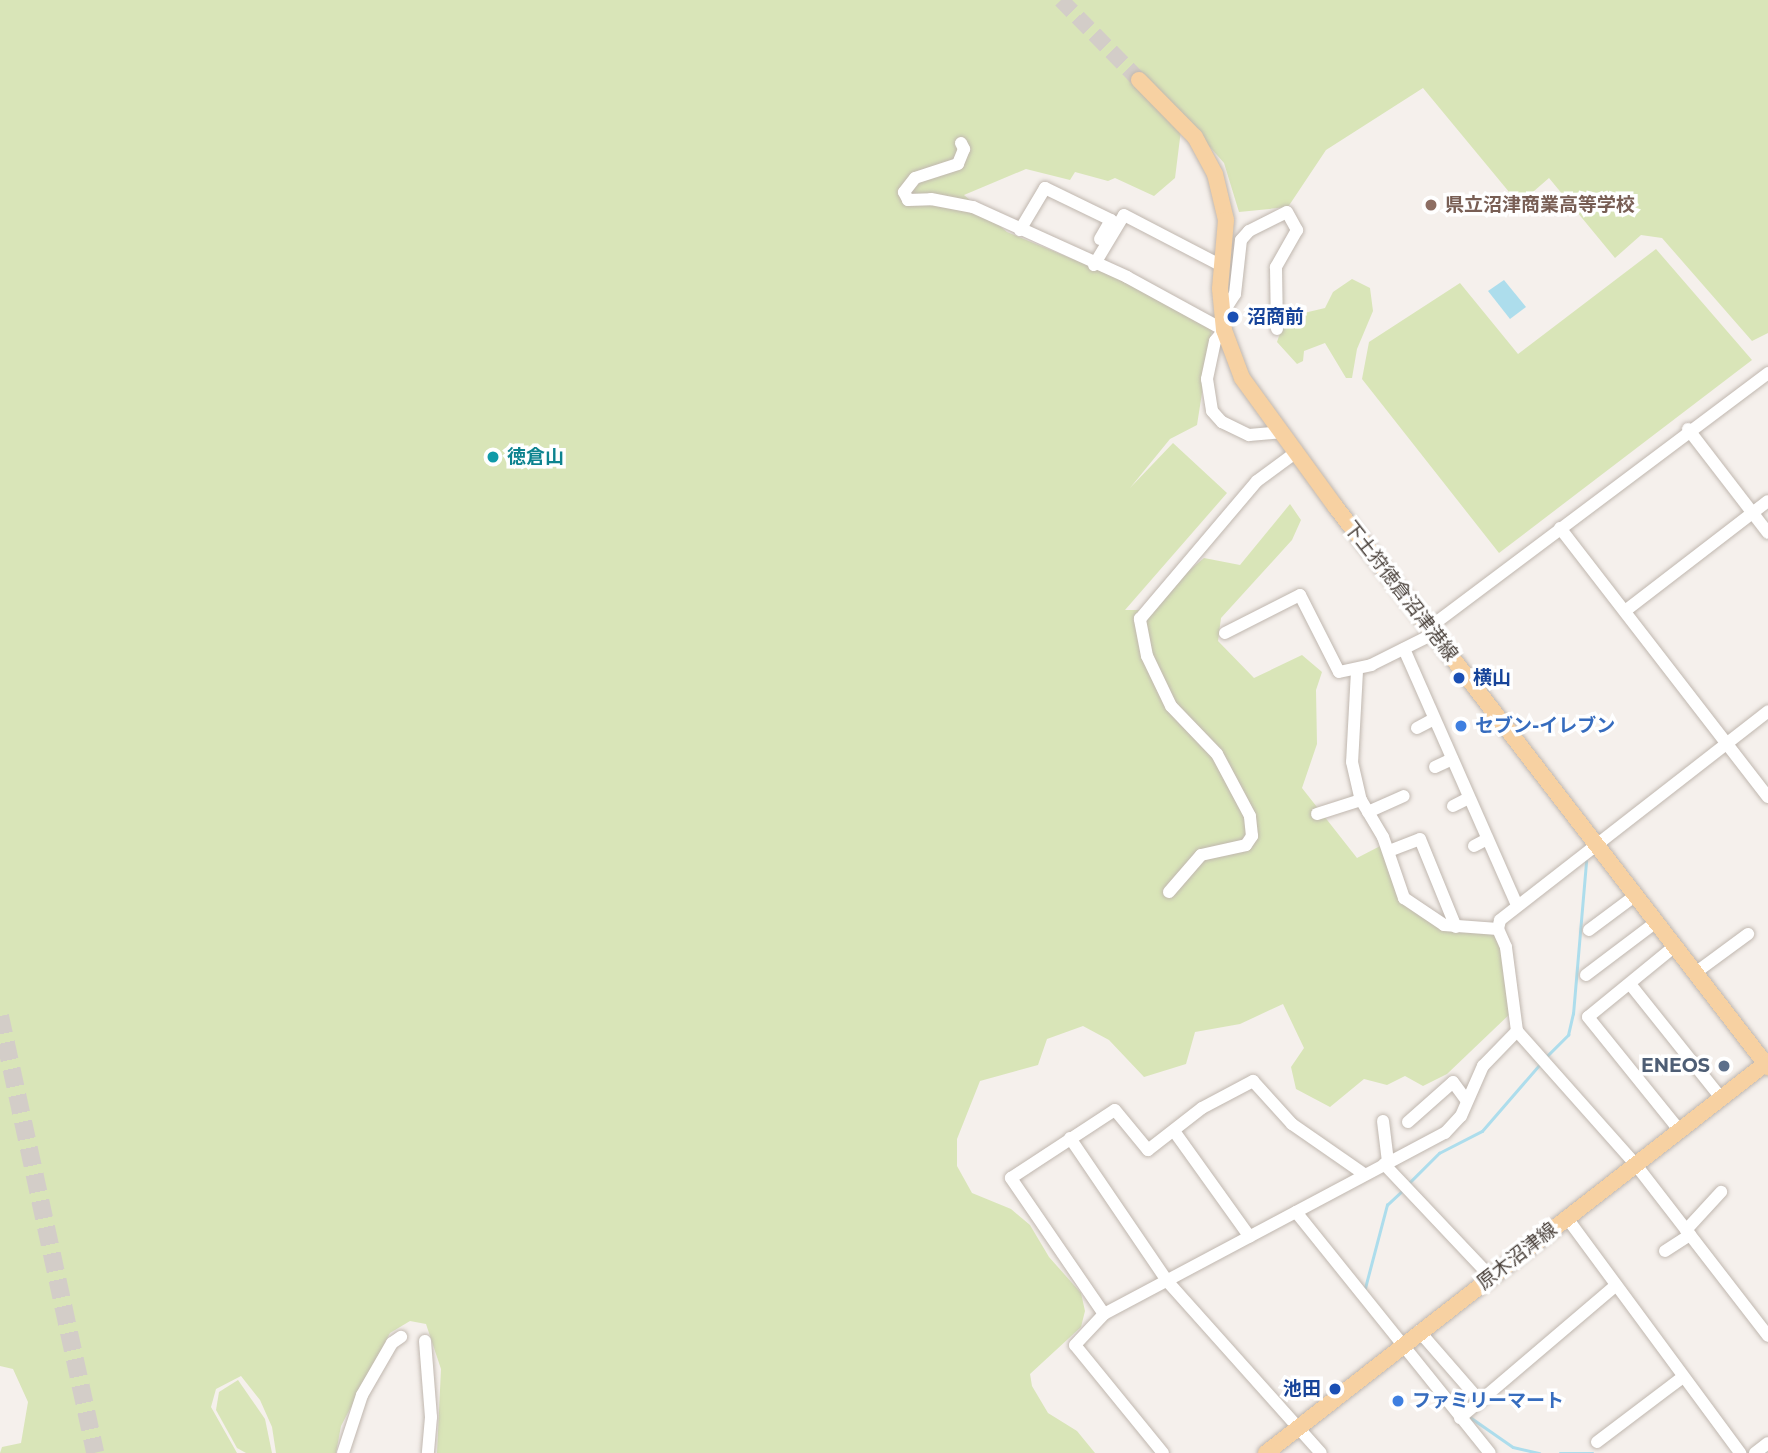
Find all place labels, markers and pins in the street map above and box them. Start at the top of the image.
place label: 県立沼津商業高等学校 [1445,194,1635,216]
marker: 県立沼津商業高等学校 [1423,197,1439,213]
place label: 沼商前 [1247,306,1304,328]
marker: 沼商前 [1225,309,1241,325]
place label: 徳倉山 [507,446,564,468]
marker: 徳倉山 [485,449,501,465]
place label: 横山 [1473,667,1511,689]
marker: 横山 [1451,670,1467,686]
place label: セブン-イレブン [1475,715,1615,737]
marker: セブン-イレブン [1453,718,1469,734]
place label: ENEOS [1641,1055,1710,1077]
marker: ENEOS [1716,1058,1732,1074]
place label: 池田 [1283,1378,1321,1400]
marker: 池田 [1327,1381,1343,1397]
place label: ファミリーマート [1412,1390,1564,1412]
marker: ファミリーマート [1390,1393,1406,1409]

